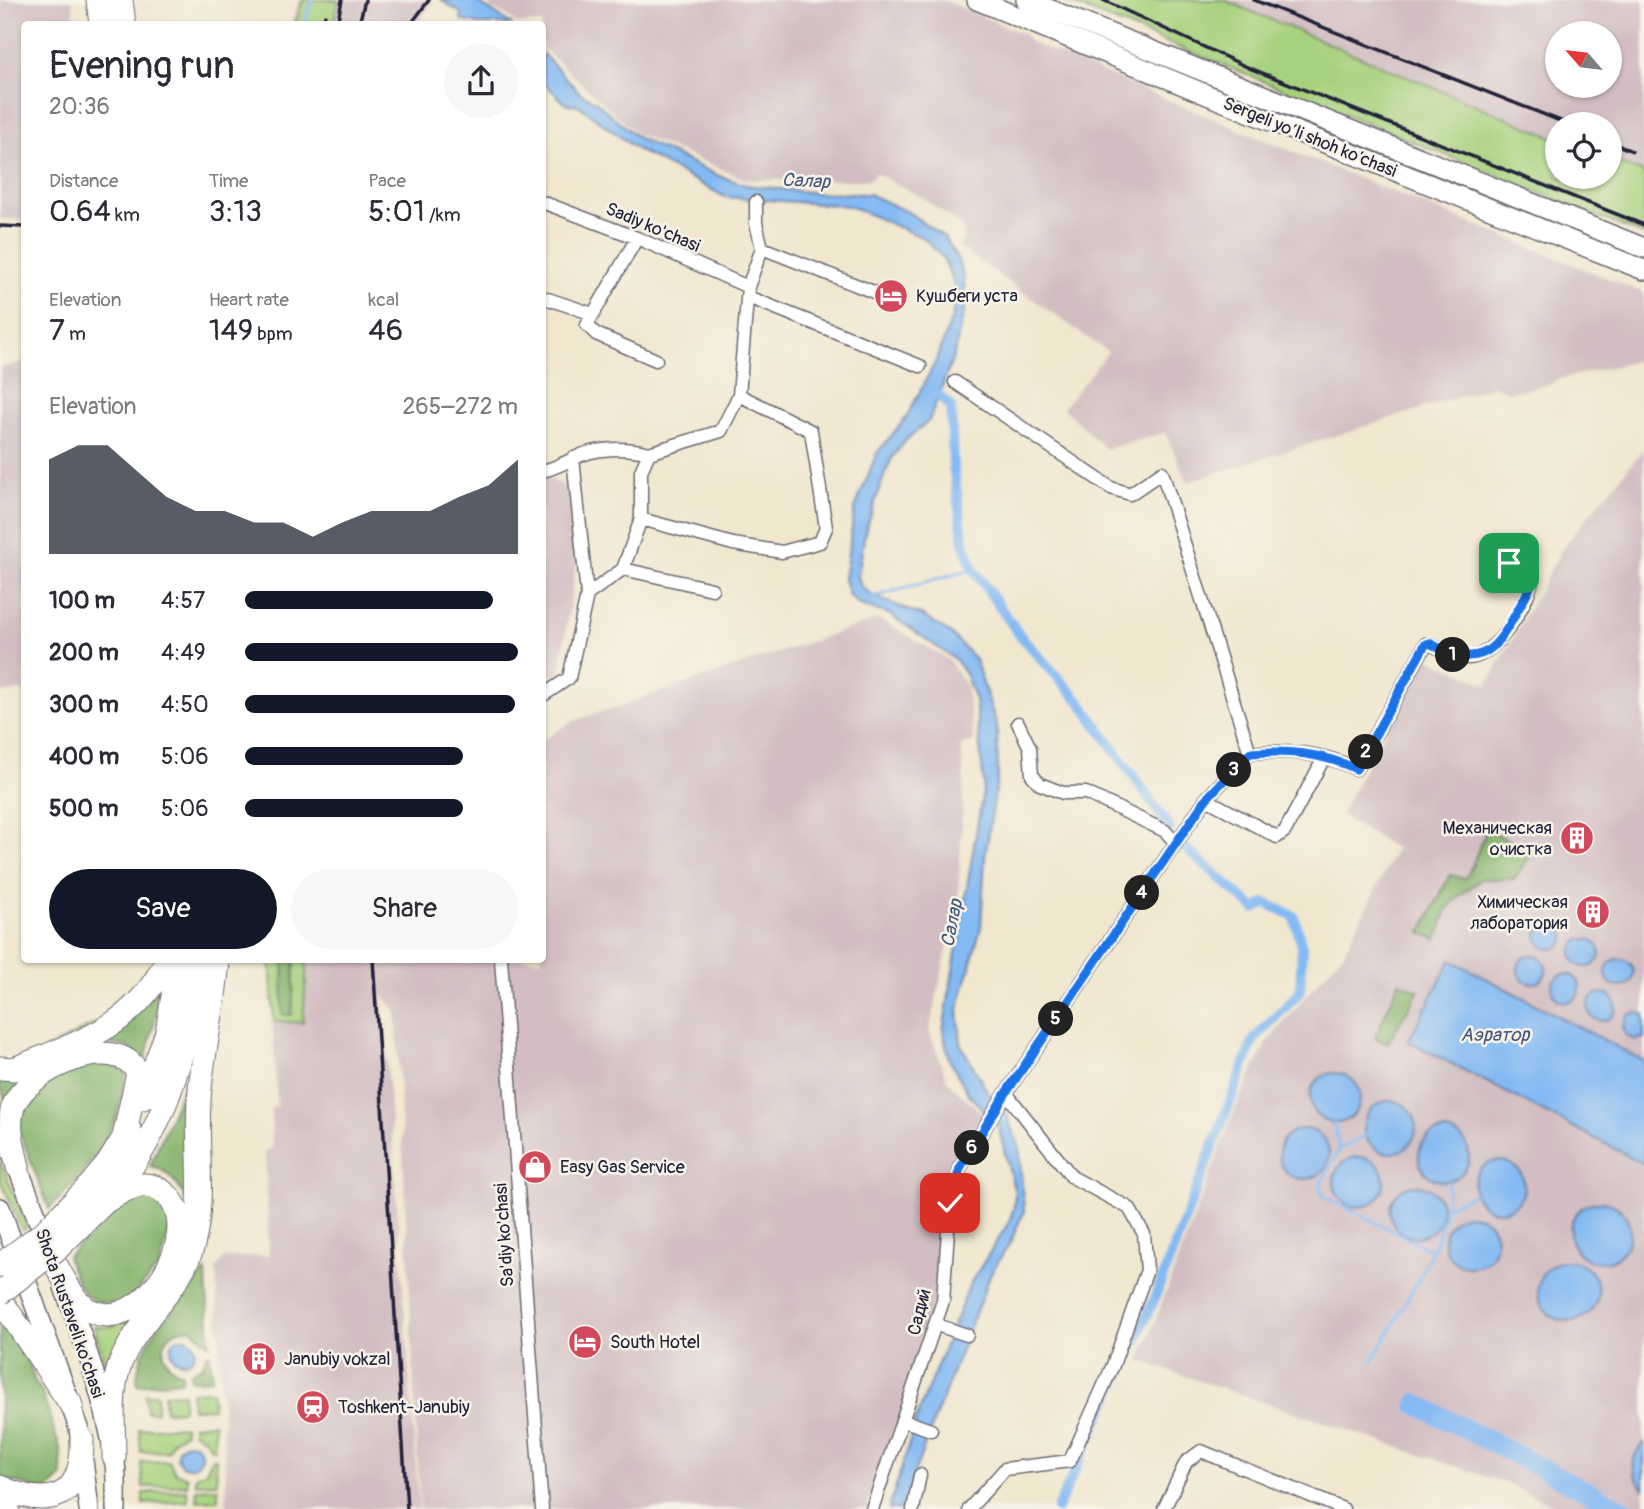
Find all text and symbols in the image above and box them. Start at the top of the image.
north arrow [1545,21,1622,98]
map controls [1545,21,1622,189]
text: Evening run [49,42,235,90]
button: share [444,44,518,118]
text: 20:36 [49,92,110,121]
street label: Sergeli yo‘li shoh ko‘chasi [1220,92,1400,183]
button: locate [1545,112,1622,189]
water label: Салар [781,168,832,194]
text: Distance [49,169,118,193]
text: Time [209,169,248,193]
text: Pace [368,169,406,193]
text: 0.64 [49,193,111,230]
text: 3:13 [209,193,262,230]
text: 5:01 [368,193,425,230]
street label: Sadiy ko'chasi [602,197,704,258]
text: km [111,203,140,227]
text: /km [425,203,461,227]
hotel icon: Кушбеги уста [872,277,910,315]
place label: Кушбеги уста [916,285,1018,308]
text: Elevation [49,288,121,312]
text: Heart rate [209,288,289,312]
text: kcal [368,288,399,312]
text: 7 [49,312,65,349]
text: 149 [209,312,253,349]
text: 46 [368,312,403,349]
text: m [65,322,86,346]
text: bpm [253,322,293,346]
text: Elevation [49,392,137,421]
text: 265–272 m [402,392,518,421]
pin [1479,533,1539,593]
icon: arrive [1490,544,1528,582]
text: 100 m [49,586,115,615]
text: 4:57 [161,586,205,615]
text: 200 m [49,638,119,667]
text: 4:49 [161,638,206,667]
pin: 1 [1436,638,1470,672]
text: 1 [1449,642,1456,666]
text: 300 m [49,690,119,719]
text: 4:50 [161,690,209,719]
pin: 2 [1348,734,1384,770]
text: 2 [1360,739,1371,763]
text: 400 m [49,742,119,771]
text: 5:06 [161,742,209,771]
pin: 3 [1216,752,1252,788]
text: 3 [1228,757,1239,781]
text: 500 m [49,794,118,823]
text: 5:06 [161,794,209,823]
place label: Механическая очистка [1443,817,1552,861]
building icon: Механическая очистка [1558,819,1596,857]
button: Save [49,869,277,949]
button: Share [291,869,518,949]
pin: 4 [1124,876,1160,910]
text: 4 [1136,880,1147,904]
place label: Химическая лаборатория [1470,891,1568,935]
building icon: Химическая лаборатория [1574,893,1612,931]
water label: Салар [936,896,969,949]
pin: 5 [1038,1002,1074,1036]
text: 5 [1050,1006,1061,1030]
water label: Аэратор [1460,1023,1531,1047]
pin: 6 [954,1130,990,1166]
text: 6 [966,1135,977,1159]
shop icon: Easy Gas Service [516,1148,554,1186]
place label: Easy Gas Service [560,1156,685,1179]
pin [920,1173,980,1233]
street label: Sa'diy ko'chasi [489,1182,520,1288]
icon: check [931,1184,969,1222]
street label: Shota Rustaveli ko'chasi [30,1225,109,1401]
street label: Садий [903,1287,936,1338]
hotel icon: South Hotel [566,1323,604,1361]
place label: South Hotel [610,1331,700,1354]
building icon: Janubiy vokzal [240,1340,278,1378]
place label: Janubiy vokzal [284,1348,391,1371]
station icon: Toshkent-Janubiy [294,1388,332,1426]
place label: Toshkent-Janubiy [338,1396,470,1419]

